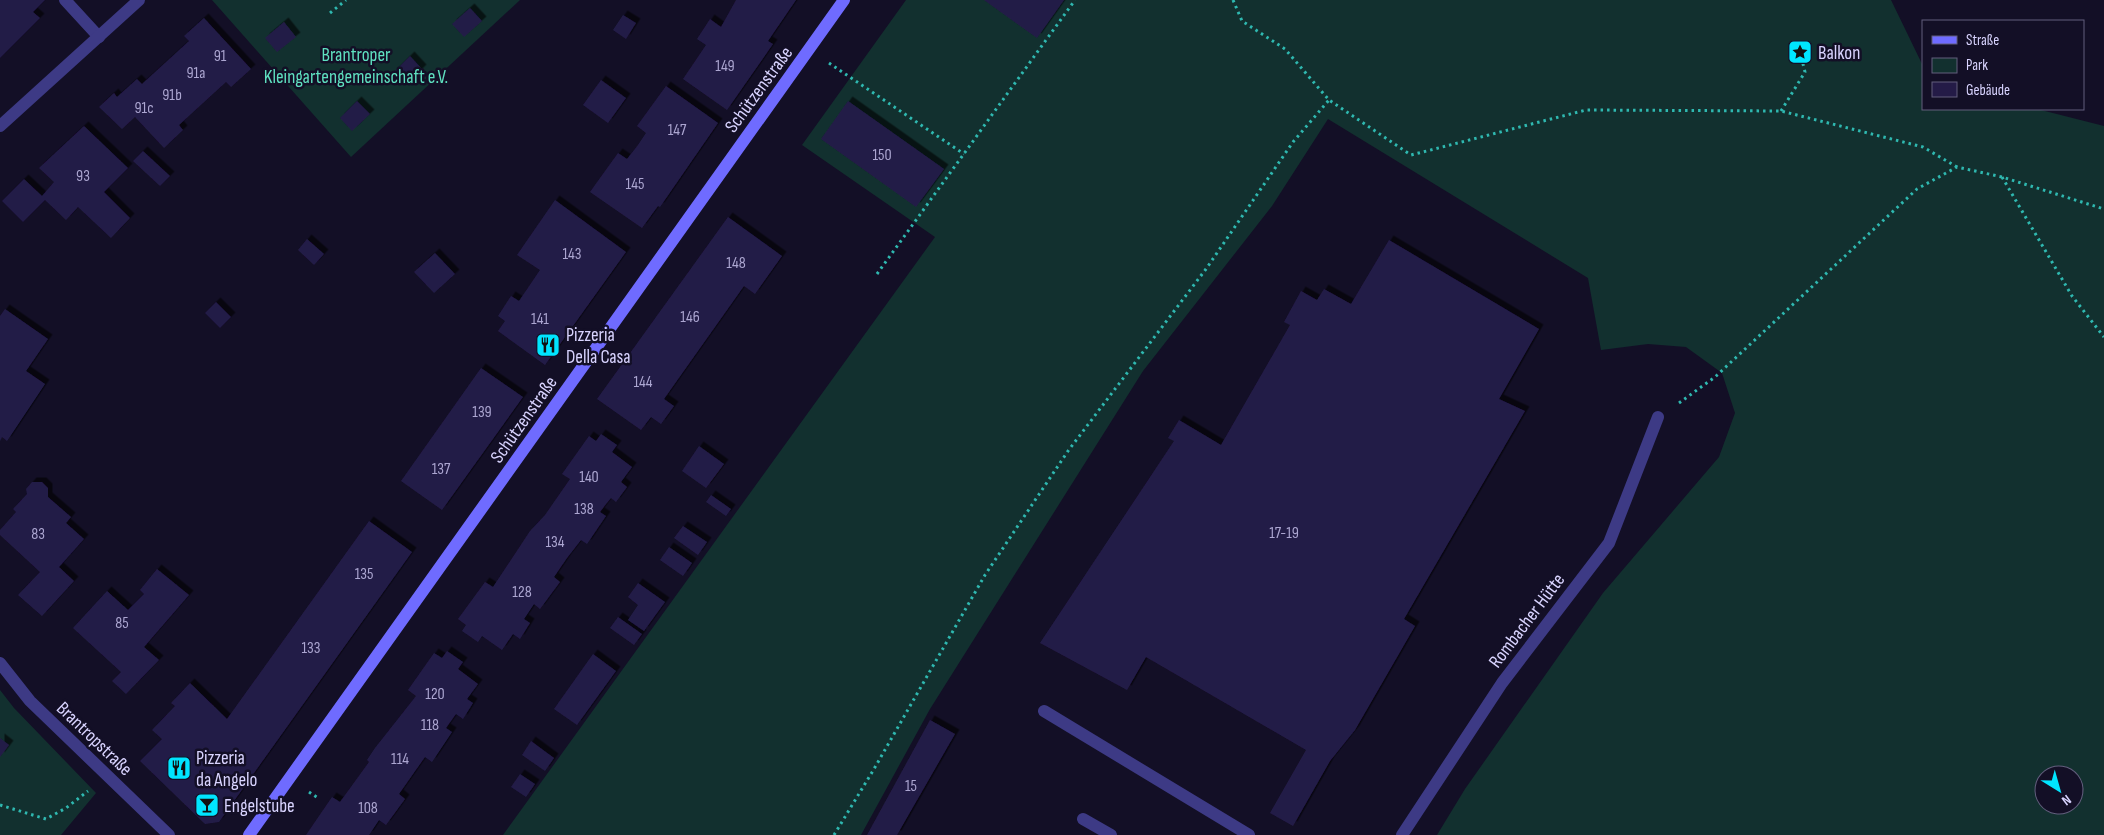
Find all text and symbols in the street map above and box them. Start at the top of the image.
legend [1922,20,2084,110]
text: Straße [1966,31,1999,50]
place icon: Balkon [1787,39,1813,65]
street label: Schützenstraße [720,42,798,137]
place label: Balkon [1818,42,1860,65]
park label: Brantroper Kleingartengemeinschaft e.V. [264,44,448,89]
house number: 91 [214,47,227,66]
text: Park [1966,56,1988,75]
house number: 149 [715,57,735,76]
house number: 91a [187,64,205,83]
text: Gebäude [1966,81,2010,100]
house number: 91b [162,86,182,105]
house number: 91c [134,99,154,118]
house number: 147 [668,121,687,140]
house number: 150 [872,146,892,165]
house number: 93 [76,167,90,186]
house number: 145 [626,175,644,194]
house number: 143 [562,245,582,264]
house number: 148 [726,254,746,273]
house number: 146 [680,308,700,327]
house number: 141 [531,310,549,329]
place label: Pizzeria Della Casa [566,324,631,369]
restaurant icon: Pizzeria Della Casa [535,332,561,358]
street label: Schützenstraße [486,372,563,468]
house number: 144 [633,373,653,392]
house number: 139 [472,403,492,422]
house number: 137 [432,460,451,479]
house number: 140 [579,468,599,487]
house number: 138 [574,500,594,519]
house number: 17-19 [1269,524,1299,543]
house number: 83 [31,525,45,544]
house number: 134 [545,533,565,552]
house number: 135 [355,565,373,584]
street label: Rombacher Hütte [1484,569,1570,673]
house number: 128 [512,583,532,602]
house number: 85 [115,614,129,633]
house number: 133 [301,639,321,658]
house number: 120 [425,685,445,704]
street label: Brantropstraße [51,697,137,781]
house number: 118 [421,716,439,735]
place label: Pizzeria da Angelo [196,747,257,792]
house number: 114 [391,750,409,769]
restaurant icon: Pizzeria da Angelo [166,755,192,781]
north arrow [2034,765,2084,815]
house number: 15 [905,777,917,796]
text: N [2058,791,2075,809]
bar icon: Engelstube [194,792,220,818]
place label: Engelstube [224,795,295,818]
house number: 108 [358,799,378,818]

